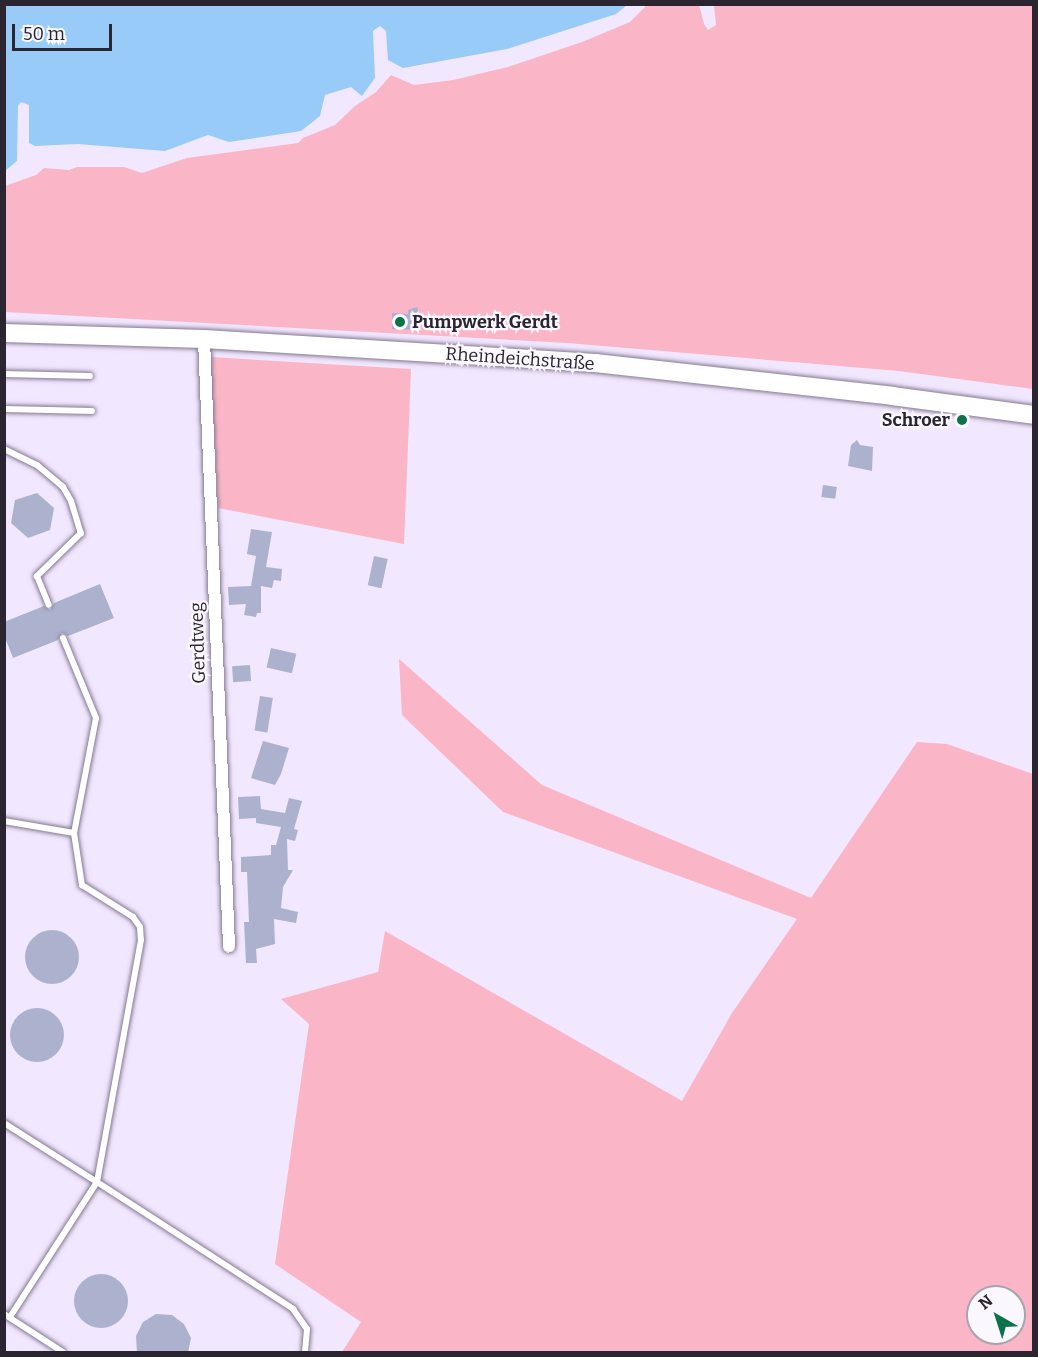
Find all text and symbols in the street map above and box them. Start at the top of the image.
scale bar [15,12,116,50]
text: 50 m [23,23,65,45]
place label: Pumpwerk Gerdt [412,311,558,333]
marker: Pumpwerk Gerdt [393,315,407,329]
street label: Rheindeichstraße [445,343,595,375]
place label: Schroer [882,409,950,431]
marker: Schroer [955,413,969,427]
street label: Gerdtweg [186,602,210,684]
north arrow [966,1285,1026,1345]
text: N [975,1291,996,1313]

